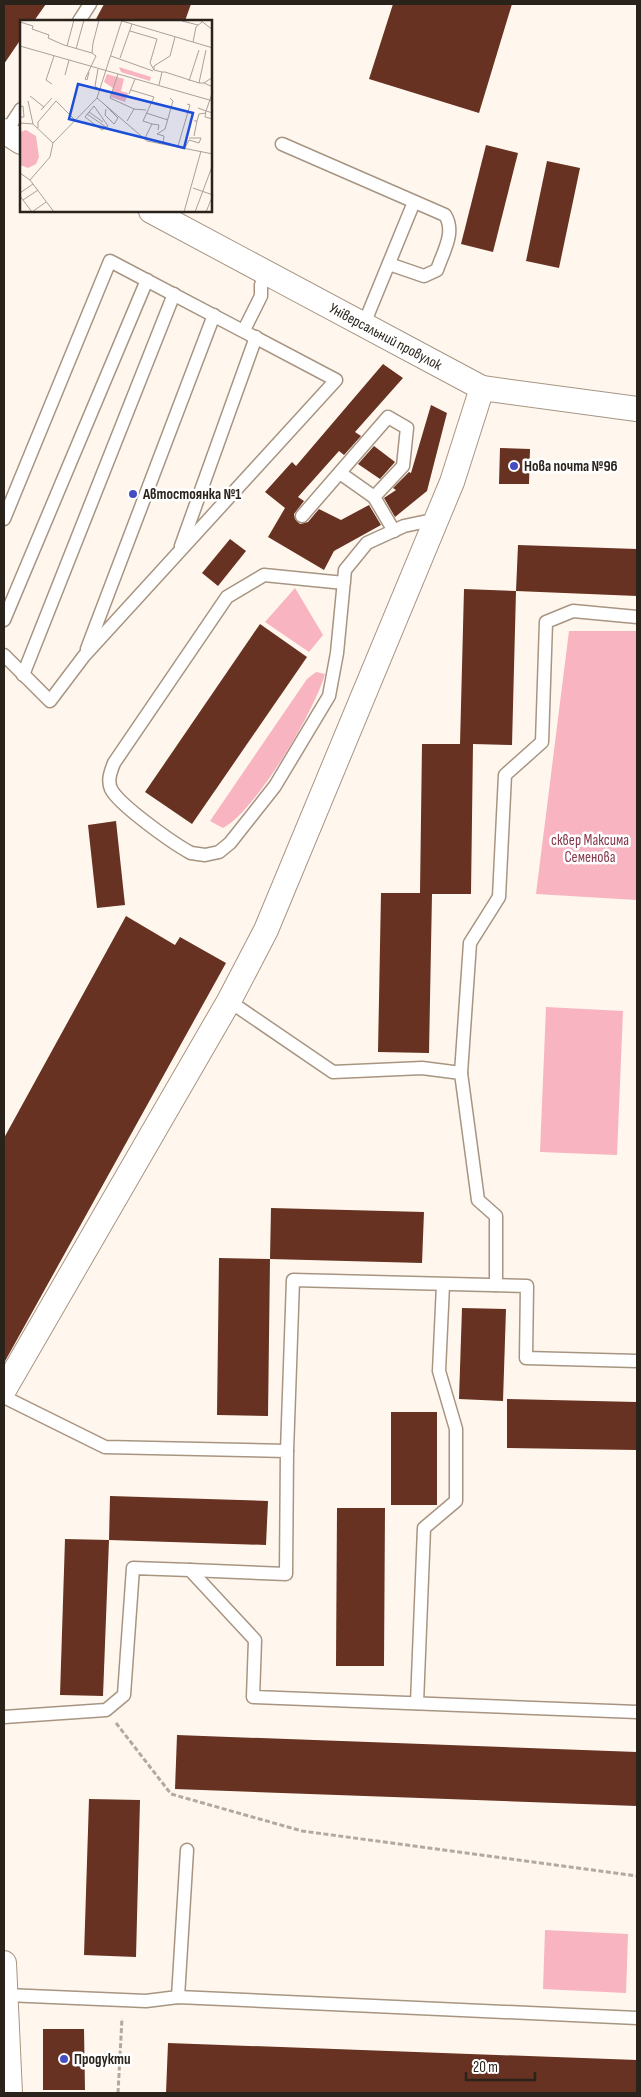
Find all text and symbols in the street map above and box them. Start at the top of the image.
inset map [20,20,212,212]
street label: Універсальний провулок [326,299,446,374]
place label: Нова почта №96 [524,457,618,476]
marker: Нова почта №96 [508,460,520,472]
place label: Автостоянка №1 [142,485,241,504]
marker: Автостоянка №1 [127,488,139,500]
park label: сквер Максима Семенова [551,831,629,867]
place label: Продукти [74,2050,131,2069]
scale bar [466,2050,535,2082]
marker: Продукти [58,2053,70,2065]
text: 20 m [473,2058,498,2077]

